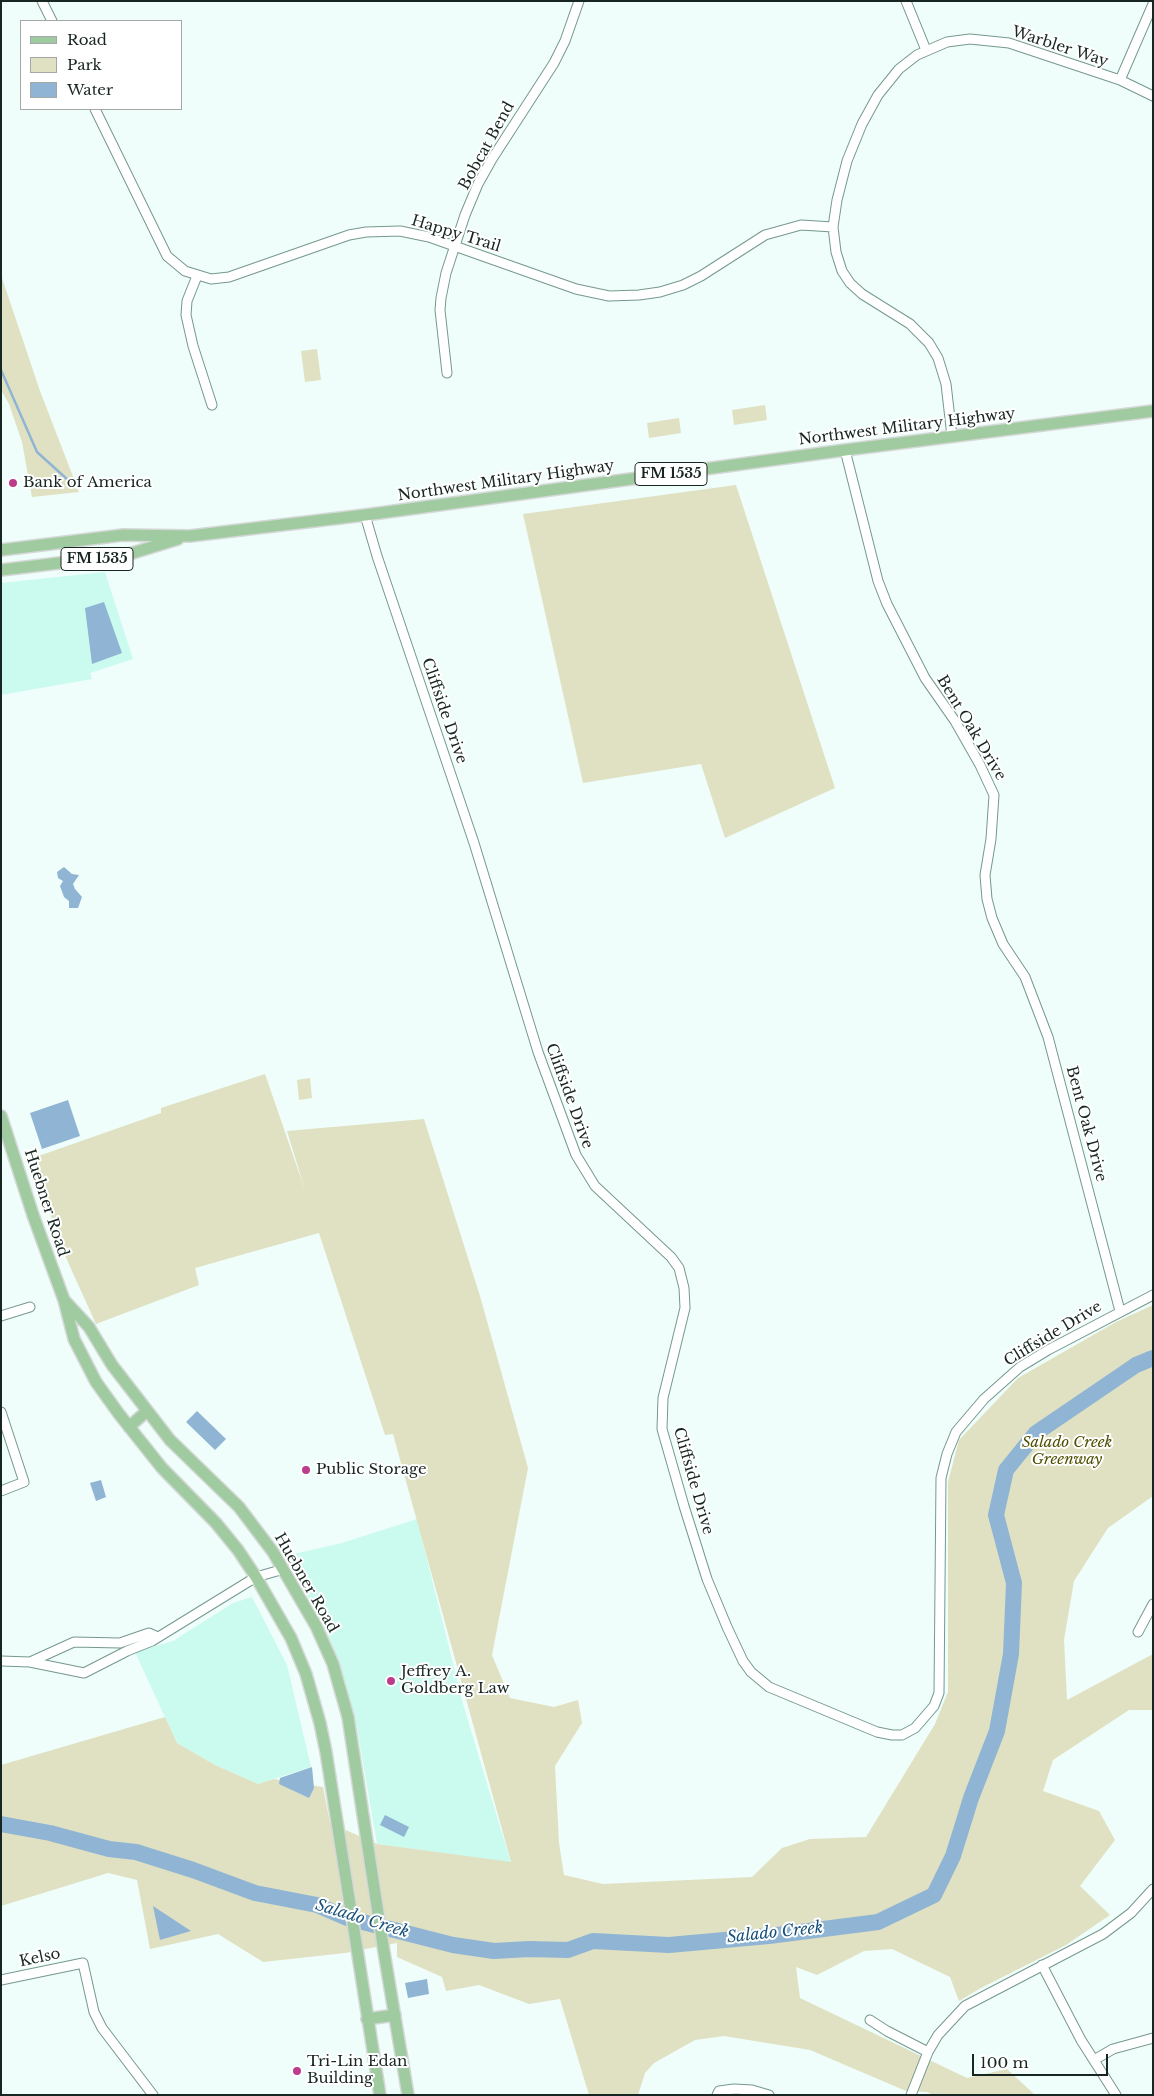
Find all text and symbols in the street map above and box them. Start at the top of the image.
legend [20,20,182,110]
street label: Warbler Way [1009,23,1111,71]
text: Road [67,30,107,49]
text: Park [67,55,102,74]
text: Water [67,80,113,99]
street label: Bobcat Bend [455,99,519,193]
street label: Happy Trail [409,212,503,256]
street label: Northwest Military Highway [798,405,1016,449]
street label: Northwest Military Highway [397,457,615,505]
road number: FM 1535 [635,462,707,486]
place label: Bank of America [23,474,152,492]
marker: Bank of America [7,477,19,489]
road number: FM 1535 [61,548,133,570]
street label: Cliffside Drive [417,656,471,766]
street label: Bent Oak Drive [933,672,1009,784]
street label: Cliffside Drive [542,1041,596,1151]
street label: Bent Oak Drive [1062,1064,1110,1184]
street label: Huebner Road [20,1147,72,1259]
street label: Cliffside Drive [1001,1298,1105,1370]
street label: Cliffside Drive [669,1425,717,1537]
park label: Salado Creek Greenway [1022,1434,1112,1469]
place label: Public Storage [316,1461,427,1479]
marker: Public Storage [300,1464,312,1476]
street label: Huebner Road [270,1530,342,1636]
place label: Jeffrey A. Goldberg Law [401,1663,509,1698]
marker: Jeffrey A. Goldberg Law [385,1675,397,1687]
water label: Salado Creek [313,1896,411,1942]
water label: Salado Creek [726,1918,824,1948]
street label: Kelso [18,1945,62,1971]
scale bar [974,2044,1110,2076]
place label: Tri-Lin Edan Building [307,2053,407,2088]
text: 100 m [980,2053,1029,2072]
marker: Tri-Lin Edan Building [291,2065,303,2077]

